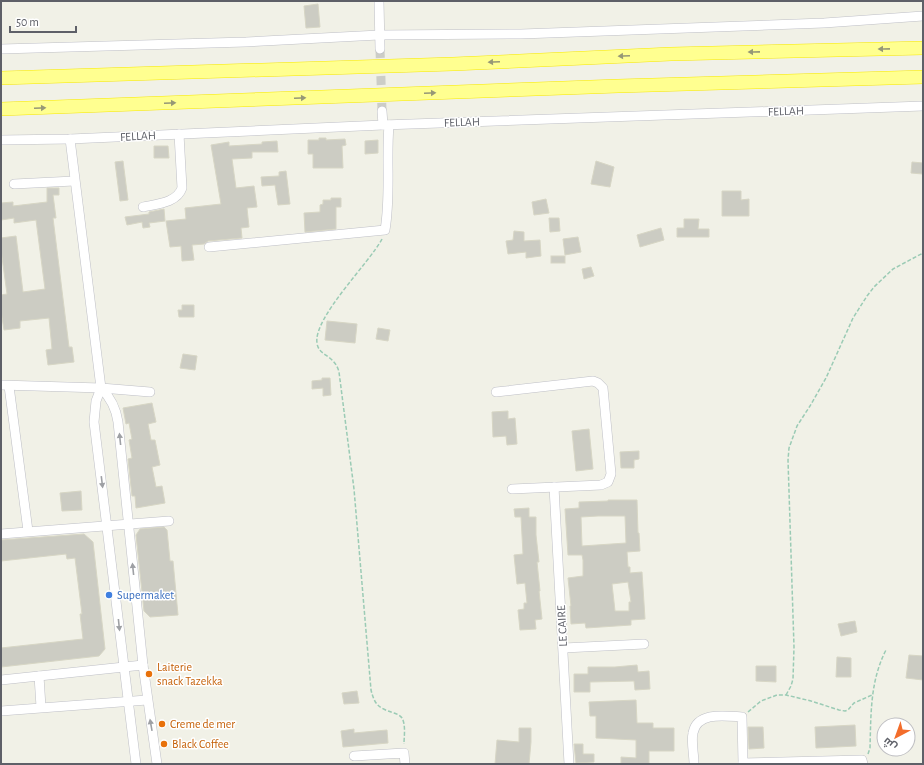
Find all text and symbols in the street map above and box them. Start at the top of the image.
scale bar [10,8,76,34]
text: 50 m [16,16,39,28]
one-way arrow [877,46,890,52]
one-way arrow [747,49,760,55]
one-way arrow [618,53,630,60]
one-way arrow [487,59,500,65]
one-way arrow [424,90,437,96]
one-way arrow [294,95,307,101]
one-way arrow [164,100,177,106]
one-way arrow [34,104,46,111]
street label: FELLAH [768,104,804,118]
street label: FELLAH [444,115,480,129]
street label: FELLAH [120,129,156,143]
one-way arrow [117,433,123,445]
one-way arrow [99,476,105,488]
one-way arrow [129,562,136,575]
place label: Supermaket [117,589,174,601]
marker: Supermaket [104,590,114,600]
street label: LE CAIRE [555,605,569,647]
one-way arrow [115,619,122,631]
place label: Laiterie snack Tazekka [157,661,223,687]
marker: Laiterie snack Tazekka [144,669,154,679]
north arrow [876,717,916,757]
place label: Creme de mer [170,718,235,730]
one-way arrow [148,719,154,731]
marker: Creme de mer [157,719,167,729]
text: ش [881,735,899,753]
place label: Black Coffee [172,738,229,750]
marker: Black Coffee [159,739,169,749]

